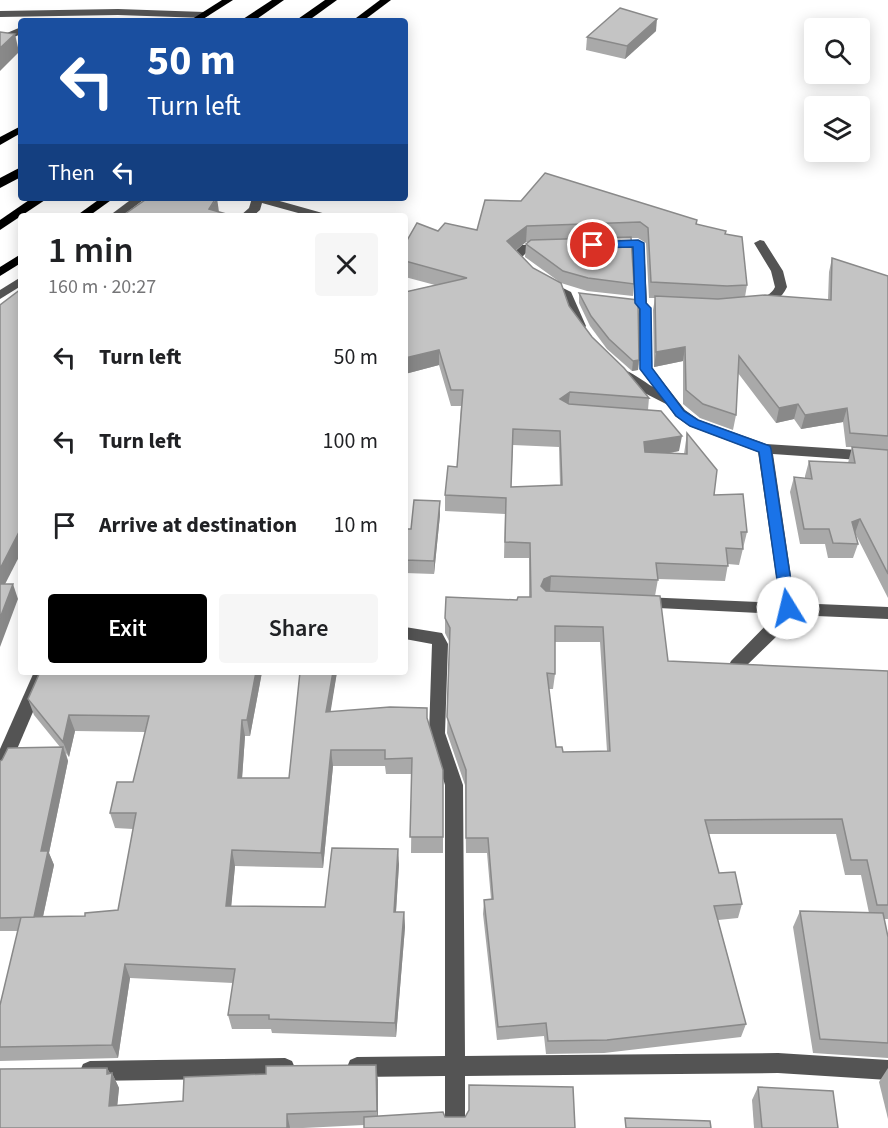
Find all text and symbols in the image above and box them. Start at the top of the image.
map controls [804,18,870,162]
button: search [804,18,870,84]
text: 50 m [147,31,236,91]
icon: left [48,42,126,120]
text: Turn left [147,87,241,126]
button: layers [804,96,870,162]
icon: left [107,156,140,189]
text: Then [48,157,95,189]
pin [567,219,618,270]
text: 1 min [48,225,134,276]
icon: arrive [576,228,609,261]
button: close [315,233,378,296]
text: 160 m · 20:27 [48,273,156,301]
icon: left [48,341,81,374]
text: Turn left [99,341,181,373]
text: 50 m [333,341,378,373]
icon: left [48,425,81,458]
text: Turn left [99,425,181,457]
text: 100 m [323,425,378,457]
icon: arrive [48,509,81,542]
text: Arrive at destination [99,509,297,541]
text: 10 m [333,509,378,541]
position arrow [756,576,820,640]
button: Exit [48,594,207,663]
button: Share [219,594,378,663]

